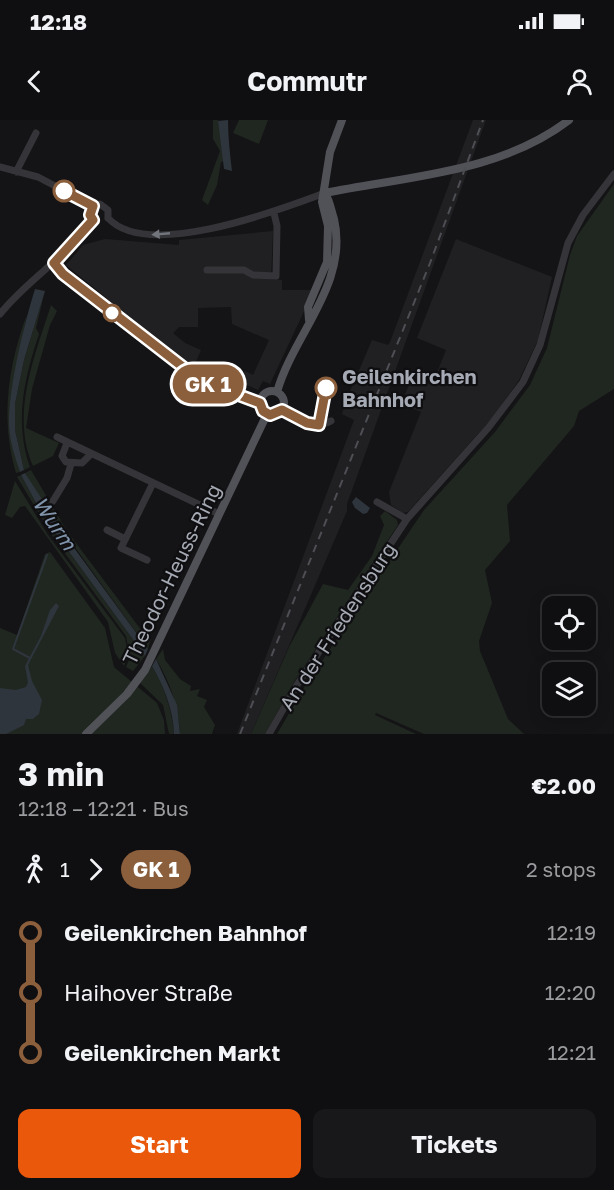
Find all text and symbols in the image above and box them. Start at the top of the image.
text: 12:18 [30,8,87,35]
icon: back [18,65,51,98]
text: Commutr [247,65,367,97]
icon: person [563,65,596,98]
unlabelled marker [53,180,75,202]
one-way arrow [151,229,170,239]
unlabelled marker [103,304,121,322]
line badge: GK 1 [166,364,250,404]
place label: Geilenkirchen Bahnhof [342,364,477,411]
text: GK 1 [185,371,231,397]
marker: Geilenkirchen Bahnhof [315,377,337,399]
street label: Theodor-Heuss-Ring [117,480,225,668]
water label: Wurm [28,491,83,556]
street label: An der Friedensburg [274,538,400,714]
map controls [542,596,596,716]
button: locate [542,596,596,650]
button: layers [542,662,596,716]
text: 3 min [18,754,104,793]
text: €2.00 [531,772,596,799]
text: 12:18 – 12:21 · Bus [18,796,189,820]
icon: walk [18,853,51,886]
icon: forward [79,853,112,886]
text: GK 1 [133,856,179,882]
text: 1 [60,857,70,881]
text: 2 stops [526,857,596,881]
text: Geilenkirchen Bahnhof [64,919,307,946]
text: 12:19 [547,920,596,944]
text: Haihover Straße [64,979,233,1006]
text: 12:20 [545,980,596,1004]
text: Geilenkirchen Markt [64,1039,280,1066]
text: 12:21 [547,1040,596,1064]
button: Start [18,1109,301,1178]
button: Tickets [313,1109,596,1178]

